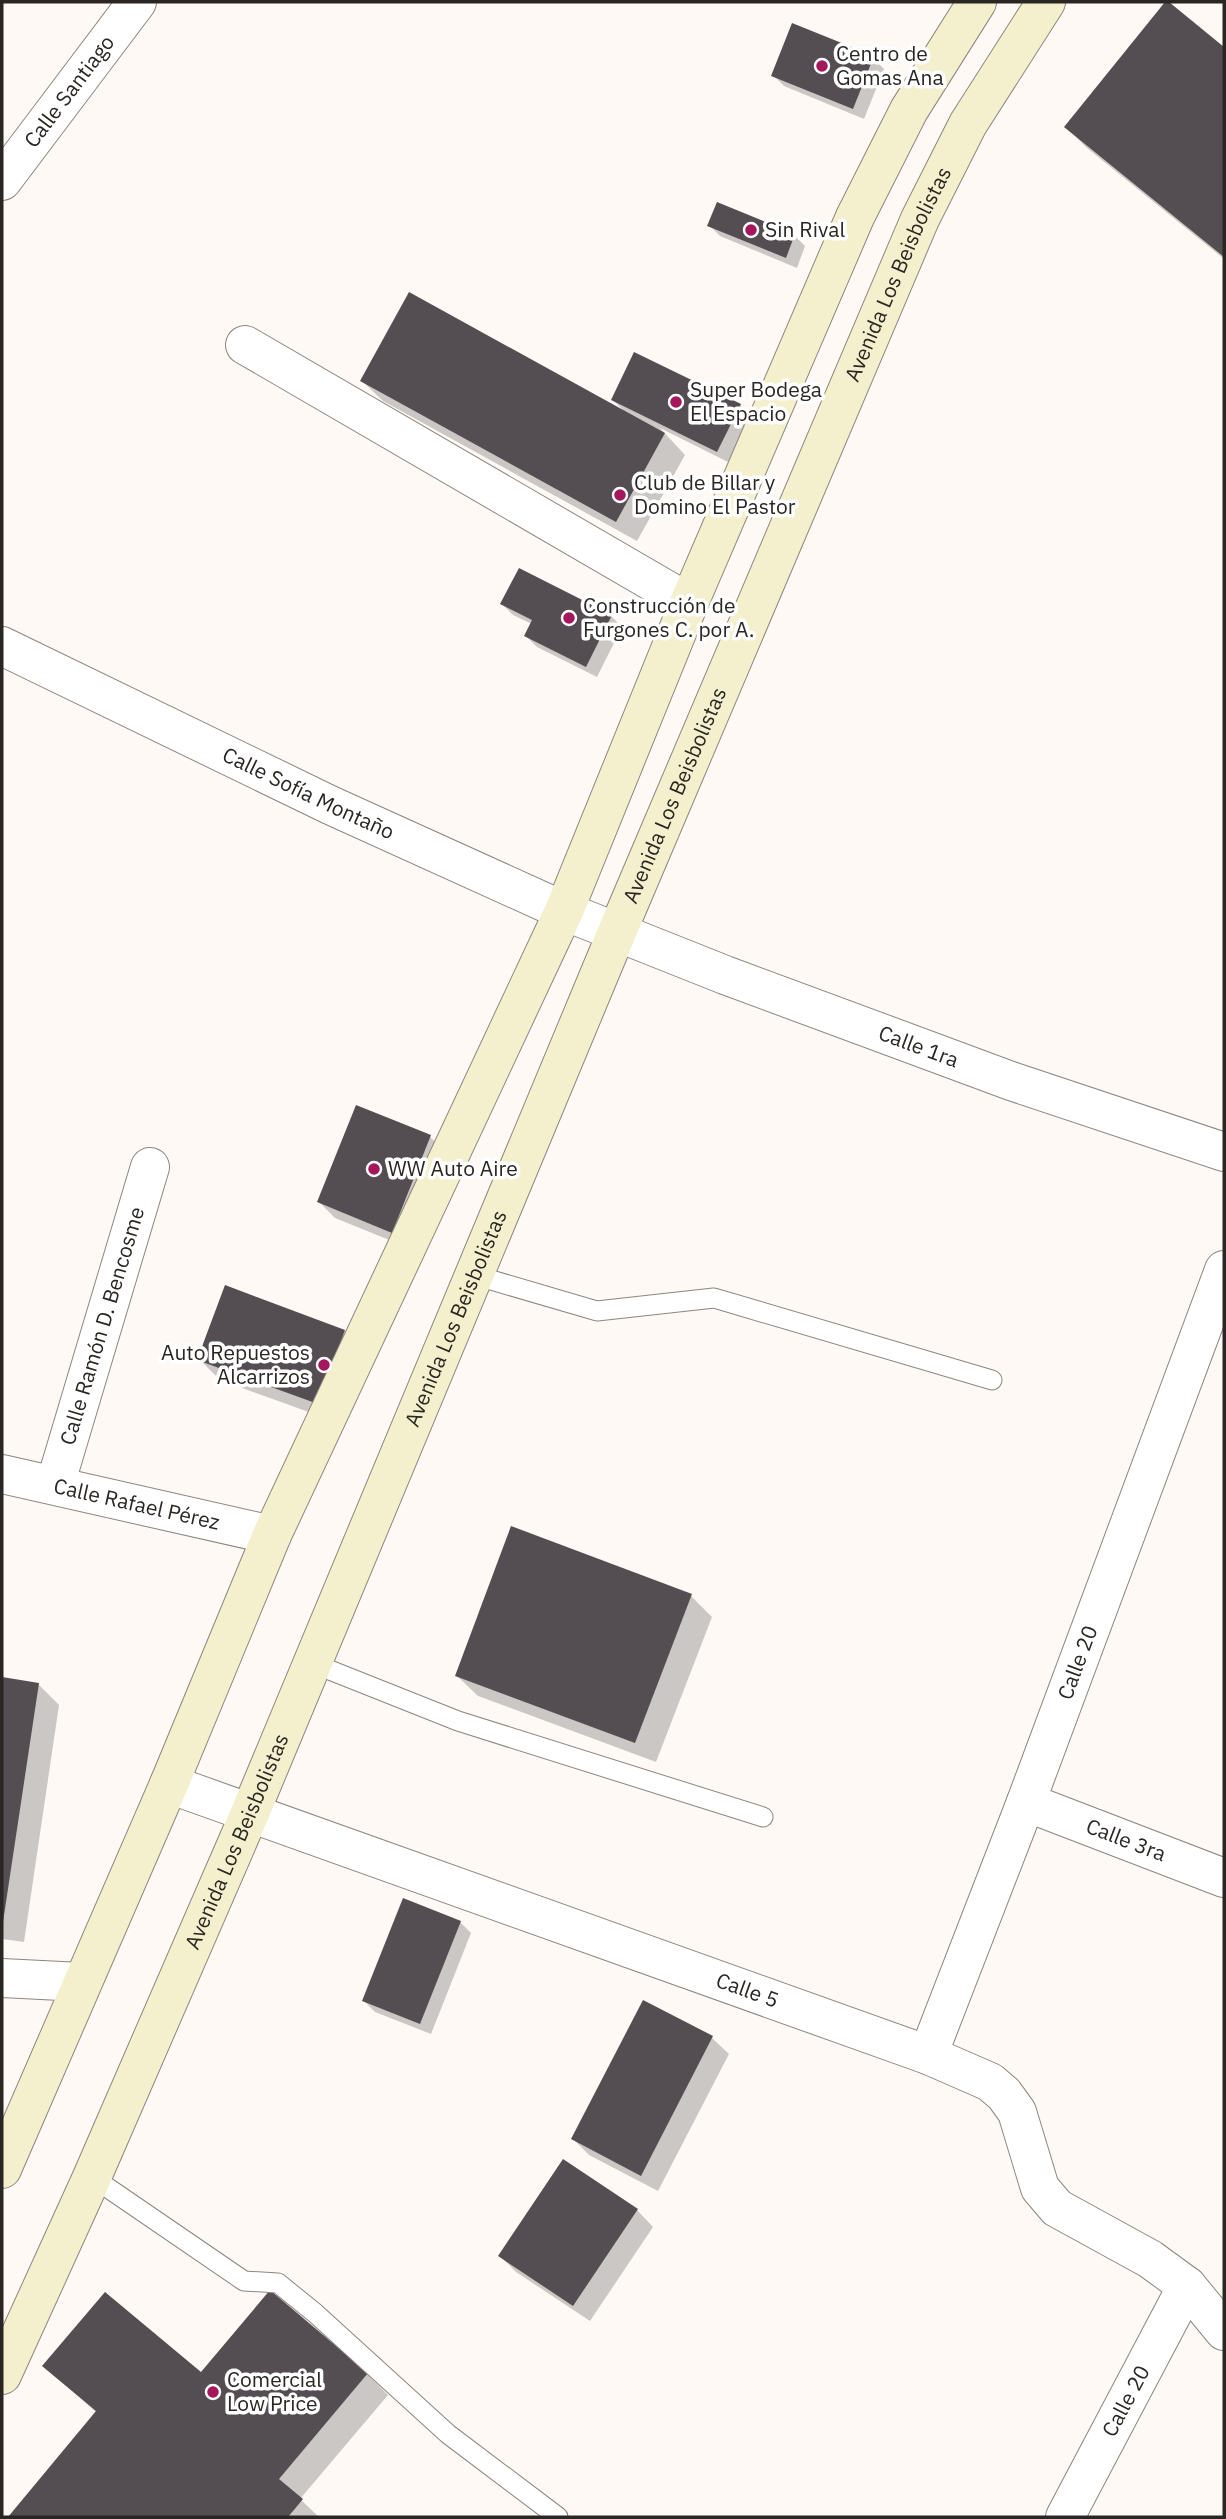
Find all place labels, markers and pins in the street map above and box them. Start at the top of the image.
place label: Centro de Gomas Ana [836,39,944,91]
marker: Centro de Gomas Ana [814,58,830,74]
place label: Sin Rival [765,215,845,243]
marker: Sin Rival [743,222,759,238]
place label: Super Bodega El Espacio [690,375,822,427]
marker: Super Bodega El Espacio [668,394,684,410]
place label: Club de Billar y Domino El Pastor [634,468,796,520]
marker: Club de Billar y Domino El Pastor [612,487,628,503]
place label: Construcción de Furgones C. por A. [583,591,755,643]
marker: Construcción de Furgones C. por A. [561,610,577,626]
place label: WW Auto Aire [388,1154,518,1182]
marker: WW Auto Aire [366,1161,382,1177]
place label: Auto Repuestos Alcarrizos [161,1338,310,1390]
marker: Auto Repuestos Alcarrizos [316,1357,332,1373]
place label: Comercial Low Price [227,2365,322,2417]
marker: Comercial Low Price [205,2384,221,2400]

